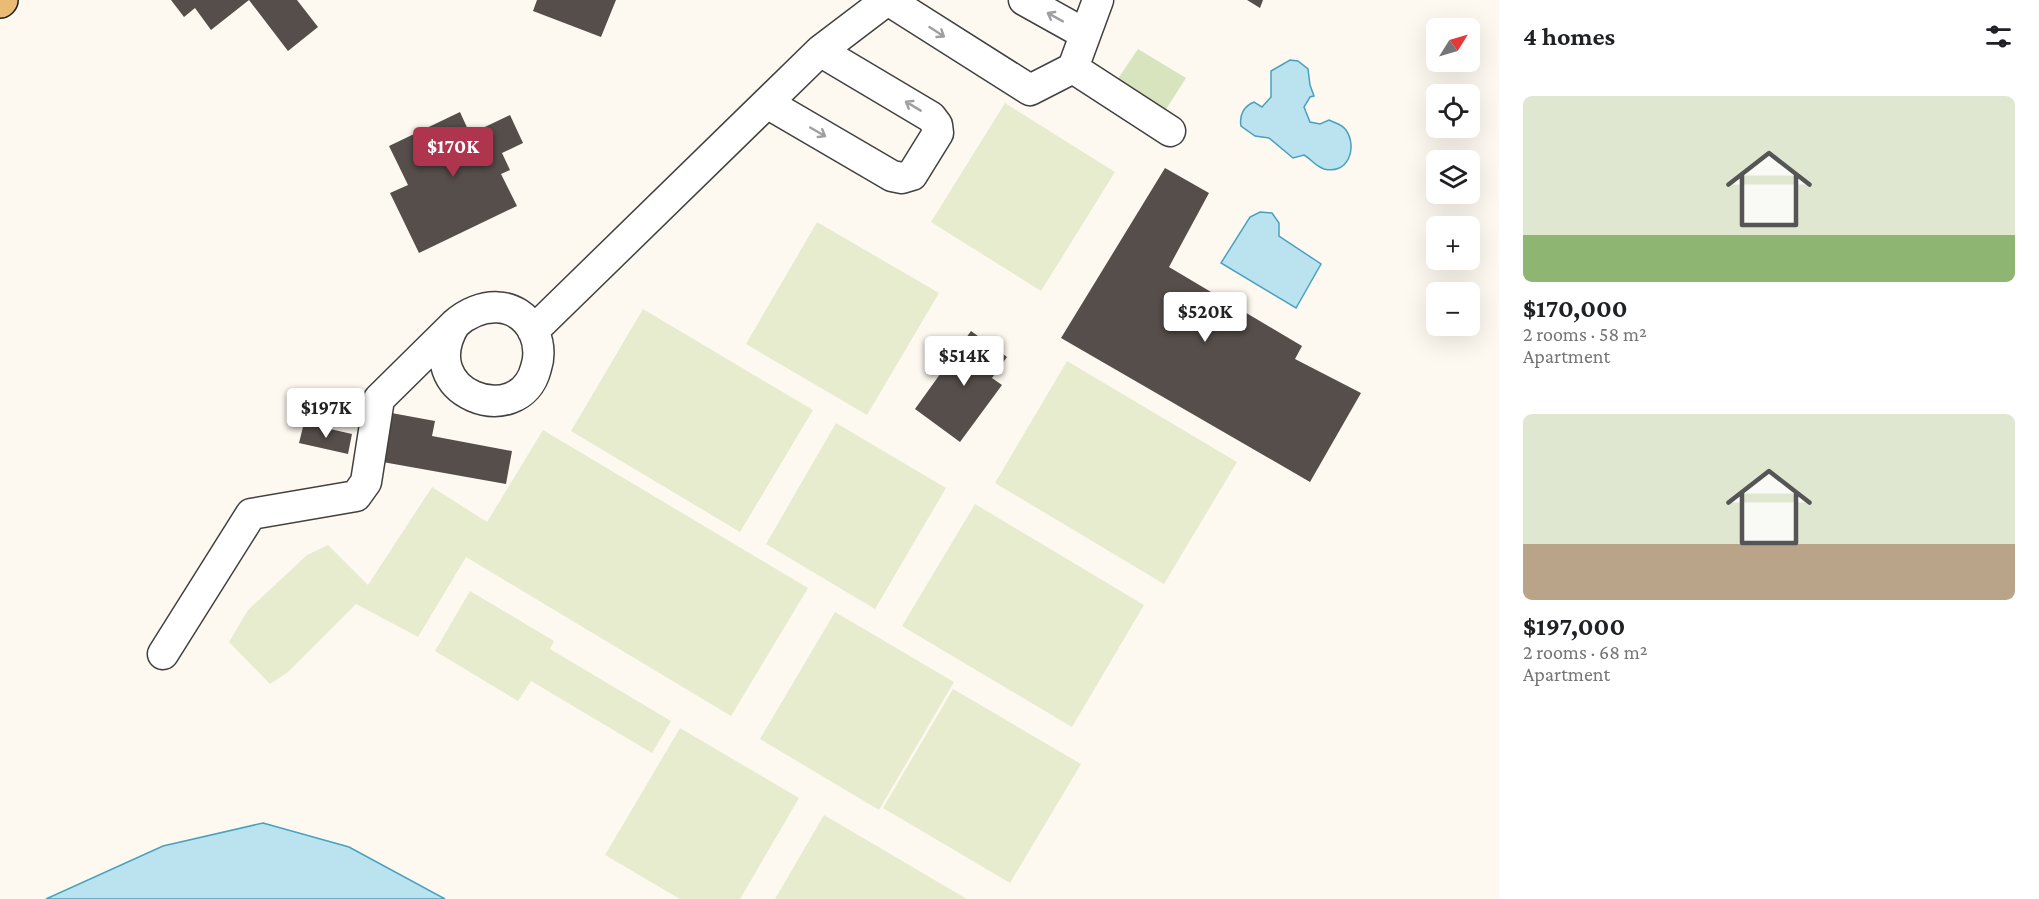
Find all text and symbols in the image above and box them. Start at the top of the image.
one-way arrow [1047,11,1064,23]
north arrow [1426,18,1480,72]
map controls [1426,18,1480,336]
icon: filters [1982,20,2015,53]
text: 4 homes [1523,22,1615,51]
one-way arrow [928,26,945,38]
button: locate [1426,84,1480,138]
one-way arrow [905,100,922,112]
one-way arrow [809,126,826,138]
pin: $170K [411,127,495,178]
text: $170K [427,135,479,157]
icon: home [1715,135,1823,243]
button: layers [1426,150,1480,204]
button: + [1426,216,1480,270]
button: − [1426,282,1480,336]
pin: $520K [1163,292,1247,343]
text: $170,000 [1523,294,1628,323]
text: $520K [1178,300,1232,322]
text: 2 rooms · 58 m² [1523,323,1647,345]
pin: $514K [922,336,1006,387]
text: $514K [939,344,989,366]
text: Apartment [1523,345,1610,367]
pin: $197K [284,388,368,439]
text: $197K [301,396,351,418]
icon: home [1715,453,1823,561]
text: $197,000 [1523,612,1625,641]
text: 2 rooms · 68 m² [1523,641,1648,663]
text: Apartment [1523,663,1610,685]

